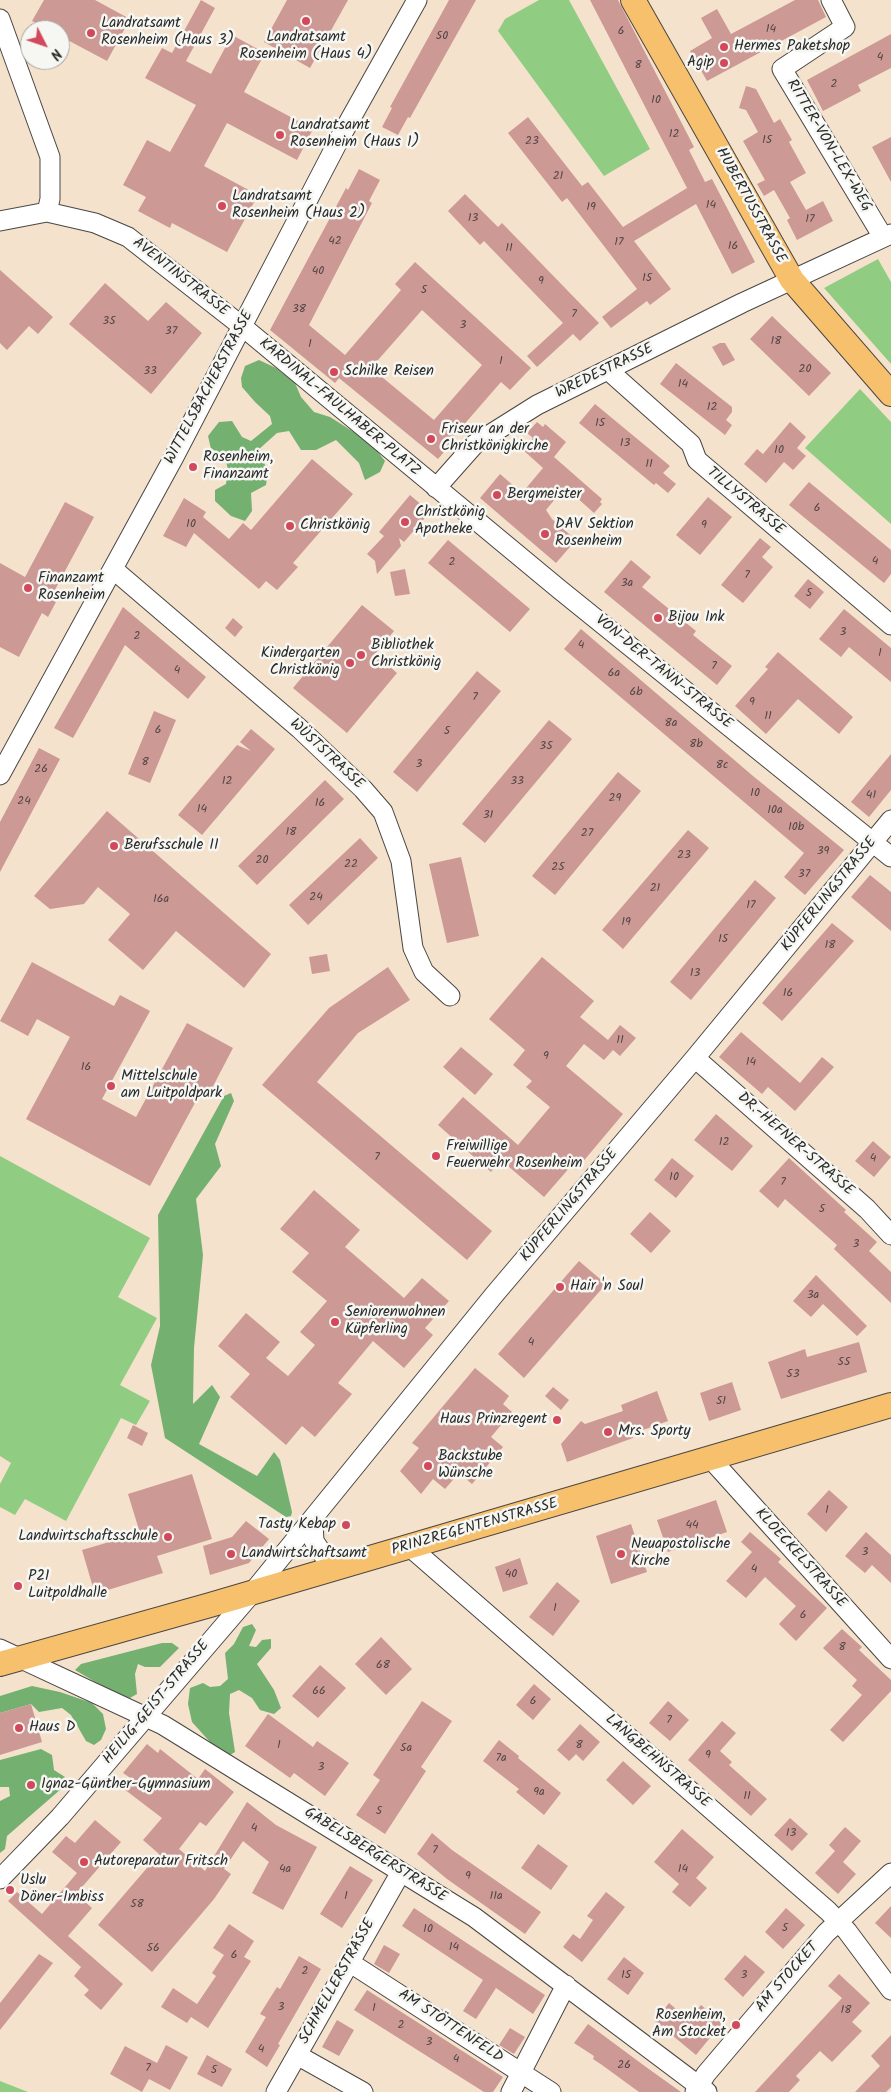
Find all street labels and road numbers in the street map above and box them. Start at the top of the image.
street label: RITTER-VON-LEX-WEG [781,77,875,215]
street label: HUBERTUSSTRASSE [711,145,789,267]
street label: AVENTINSTRASSE [128,235,232,321]
street label: WITTELSBACHERSTRASSE [162,308,258,468]
street label: KARDINAL-FAULHABER-PLATZ [255,335,423,481]
street label: WREDESTRASSE [553,341,657,403]
street label: TILLYSTRASSE [702,464,788,540]
street label: VON-DER-TANN-STRASSE [591,612,735,734]
street label: WÜSTSTRASSE [285,716,367,794]
street label: KÜPFERLINGSTRASSE [778,834,882,956]
street label: DR.-HEFNER-STRASSE [733,1089,857,1201]
street label: KÜPFERLINGSTRASSE [517,1146,623,1266]
street label: PRINZREGENTENSTRASSE [390,1496,560,1560]
street label: KLOECKELSTRASSE [750,1505,850,1613]
street label: HEILIG-GEIST-STRASSE [100,1637,214,1769]
street label: LANGBEHNSTRASSE [601,1711,713,1813]
street label: GABELSBERGERSTRASSE [300,1805,450,1907]
street label: SCHMELLERSTRASSE [296,1916,380,2048]
street label: AM STOCKET [753,1939,823,2017]
street label: AM STÖTTENFELD [394,1986,506,2068]

